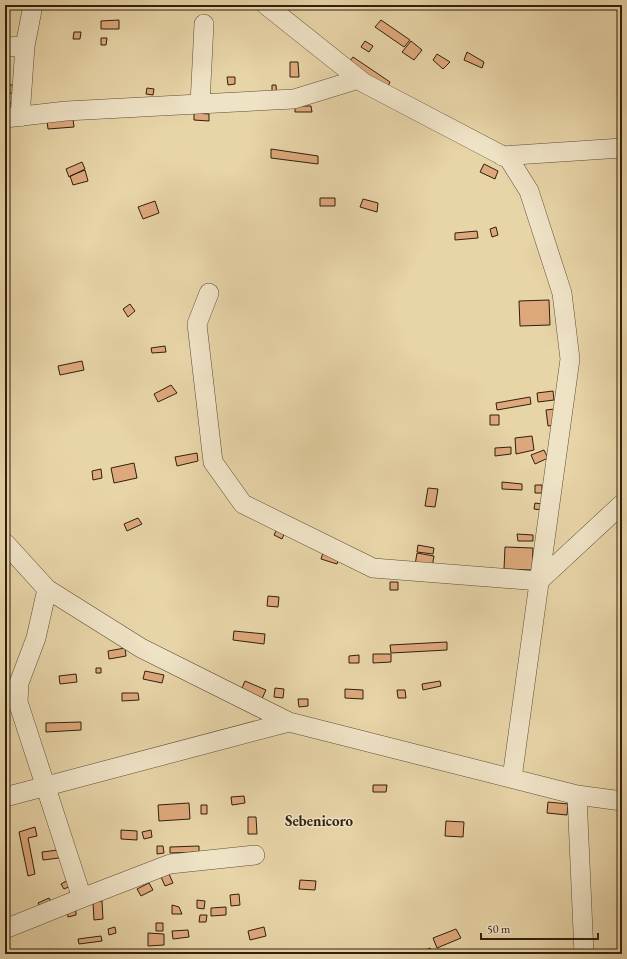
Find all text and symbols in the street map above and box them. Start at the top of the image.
district label: Sebenicoro [285,811,354,830]
scale bar [481,915,598,941]
text: 50 m [487,921,511,937]

